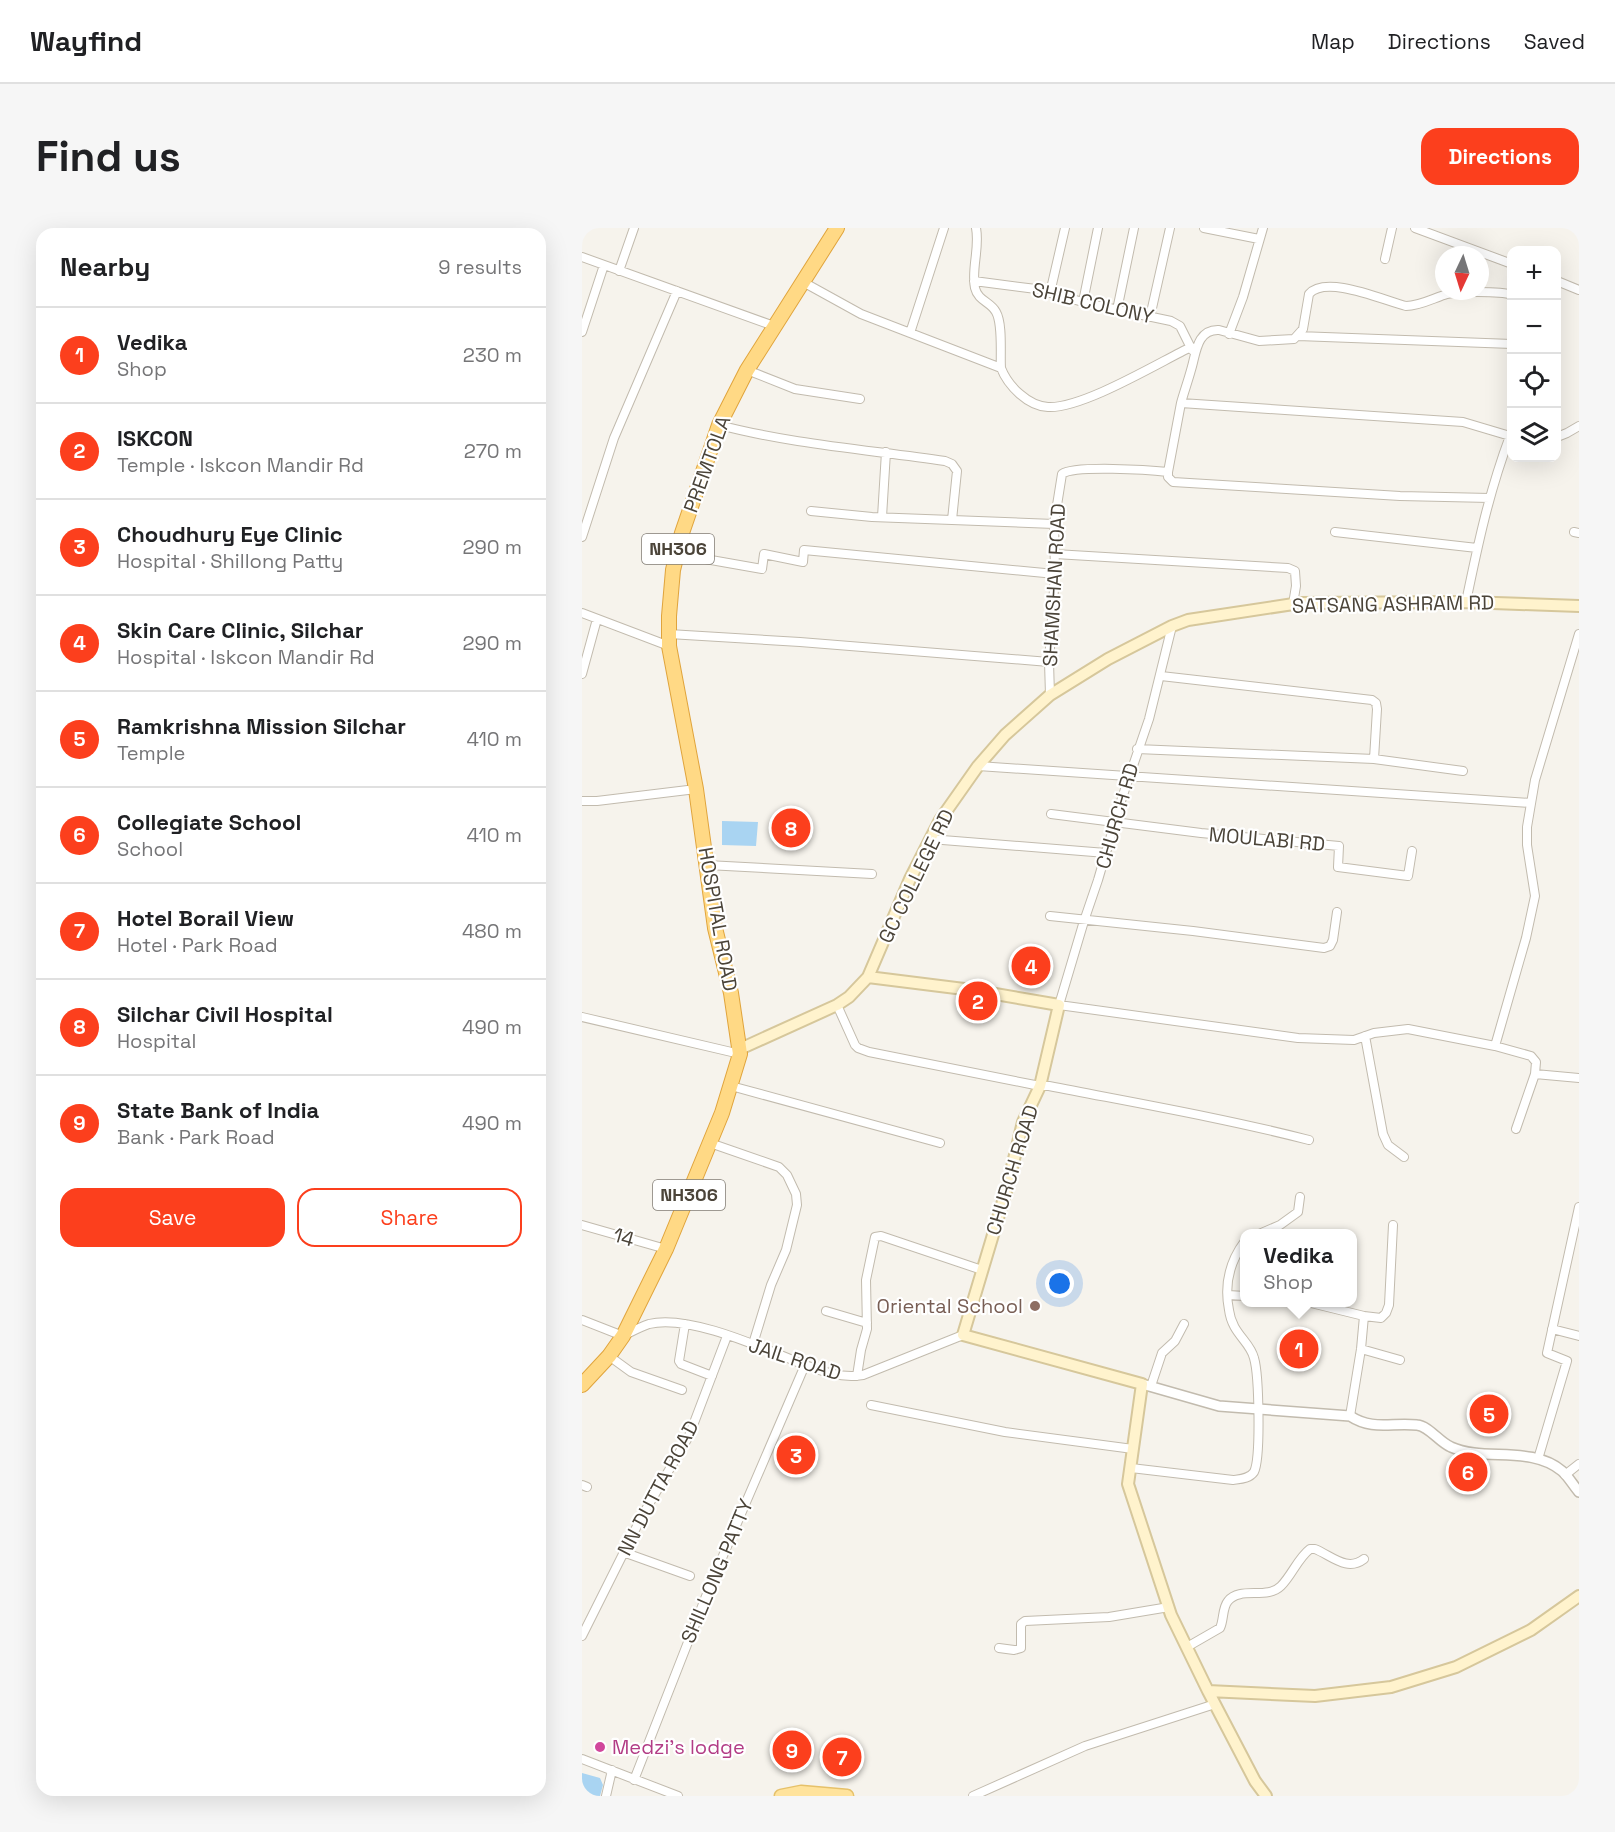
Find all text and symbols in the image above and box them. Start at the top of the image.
text: Wayfind [30,23,142,59]
text: Map [1311,28,1355,55]
text: Directions [1388,28,1491,55]
text: Saved [1524,28,1585,55]
button: Directions [1421,128,1579,185]
text: Find us [36,130,181,183]
north arrow [1435,246,1489,300]
map controls [1507,246,1561,462]
button: + [1507,246,1561,300]
text: Nearby [60,250,150,284]
text: 9 results [438,254,522,280]
street label: SHIB COLONY [1030,276,1156,330]
button: − [1507,300,1561,354]
text: Vedika [117,328,187,356]
text: 1 [75,342,84,368]
text: 230 m [463,342,522,368]
button: locate [1507,354,1561,408]
text: Shop [117,356,167,382]
button: layers [1507,408,1561,462]
street label: PREMTOLA [677,412,737,516]
text: ISKCON [117,424,193,452]
text: 2 [74,438,85,464]
text: 270 m [464,438,522,464]
text: Temple · Iskcon Mandir Rd [117,452,364,478]
street label: SHAMSHAN ROAD [1037,503,1071,667]
text: Choudhury Eye Clinic [117,520,343,548]
text: 3 [73,534,86,560]
text: 290 m [463,534,522,560]
road number: NH306 [642,534,714,564]
text: Hospital · Shillong Patty [117,548,343,574]
street label: SATSANG ASHRAM RD [1292,589,1494,619]
text: Skin Care Clinic, Silchar [117,616,364,644]
text: 4 [73,630,86,656]
text: 290 m [463,630,522,656]
text: Hospital · Iskcon Mandir Rd [117,644,375,670]
text: Ramkrishna Mission Silchar [117,712,406,740]
text: 5 [74,726,86,752]
text: 410 m [466,726,522,752]
text: Temple [117,740,185,766]
street label: CHURCH RD [1089,760,1145,872]
street label: GC COLLEGE RD [872,805,960,947]
pin: 8 [772,806,810,850]
text: Collegiate School [117,808,301,836]
street label: MOULABI RD [1208,821,1326,857]
text: 6 [73,822,86,848]
text: 410 m [466,822,522,848]
text: School [117,836,183,862]
street label: HOSPITAL ROAD [693,845,743,993]
text: Hotel Borail View [117,904,294,932]
text: 7 [74,918,85,944]
text: 480 m [462,918,522,944]
text: Hotel · Park Road [117,932,278,958]
pin: 4 [1012,944,1050,988]
pin: 2 [958,978,998,1024]
text: Silchar Civil Hospital [117,1000,333,1028]
text: 8 [74,1014,86,1040]
text: 490 m [462,1014,522,1040]
text: Hospital [117,1028,196,1054]
text: State Bank of India [117,1096,319,1124]
street label: CHURCH ROAD [980,1102,1044,1238]
text: 9 [73,1110,86,1136]
text: 490 m [462,1110,522,1136]
text: Bank · Park Road [117,1124,275,1150]
road number: NH306 [653,1180,725,1210]
button: Save [60,1188,285,1247]
button: Share [297,1188,522,1247]
street label: 14 [610,1222,638,1252]
popup [1240,1229,1357,1307]
text: Vedika [1263,1241,1334,1269]
your location [1045,1269,1074,1298]
text: Shop [1263,1269,1313,1295]
place label: Oriental School [877,1293,1023,1319]
marker: Oriental School [1028,1299,1042,1313]
pin: 1 [1280,1326,1318,1372]
street label: JAIL ROAD [745,1332,845,1386]
pin: 5 [1470,1392,1508,1436]
street label: NN DUTTA ROAD [611,1416,705,1560]
pin: 3 [776,1432,816,1478]
pin: 6 [1448,1450,1488,1494]
street label: SHILLONG PATTY [675,1495,759,1647]
pin: 9 [772,1728,812,1772]
place label: Medzi's lodge [612,1734,745,1760]
pin: 7 [822,1734,862,1780]
marker: Medzi's lodge [593,1740,607,1754]

